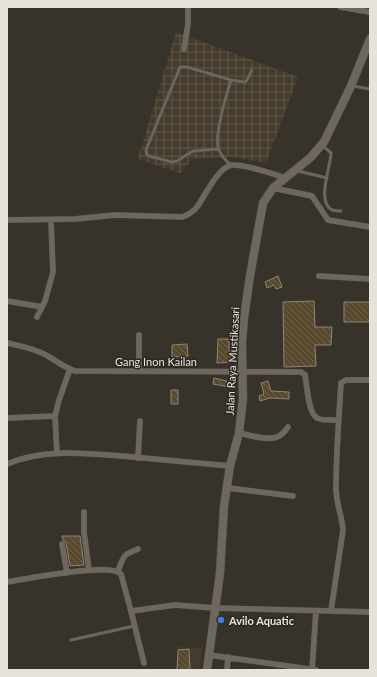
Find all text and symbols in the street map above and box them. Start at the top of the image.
street label: Jalan Raya Mustikasari [223,306,241,416]
street label: Gang Inon Kailan [115,355,197,368]
place label: Avilo Aquatic [228,614,295,627]
marker: Avilo Aquatic [216,615,226,625]

